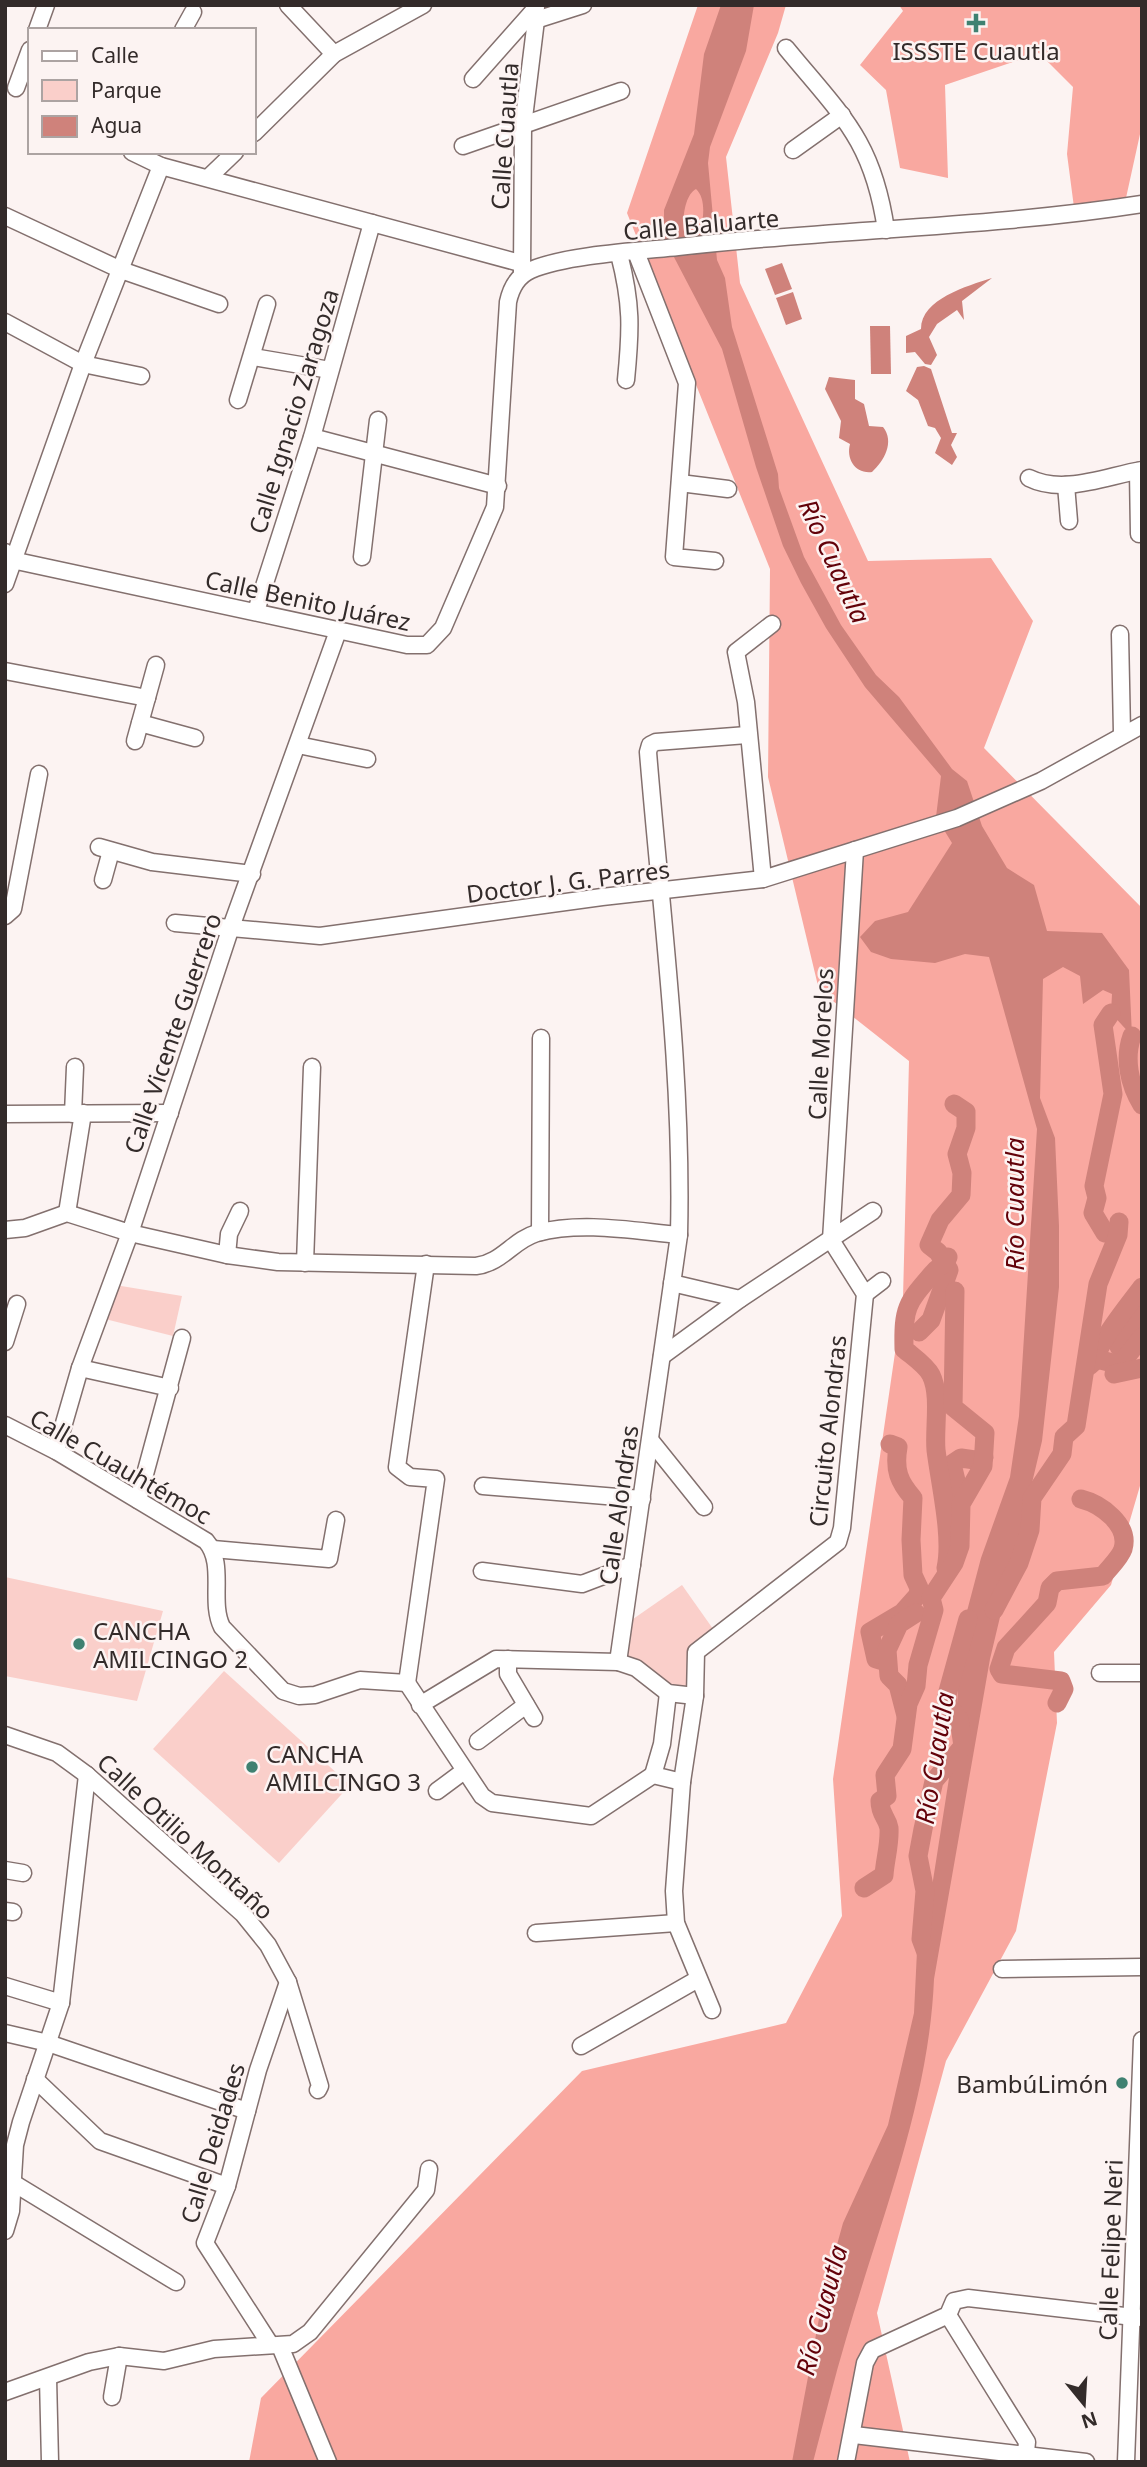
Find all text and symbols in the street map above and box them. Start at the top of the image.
marker: ISSSTE Cuautla [966,13,986,33]
legend [28,28,256,154]
place label: ISSSTE Cuautla [892,34,1060,67]
text: Calle [91,41,139,69]
street label: Calle Cuautla [482,61,526,211]
text: Parque [91,76,161,104]
text: Agua [91,111,142,139]
street label: Calle Baluarte [622,201,780,247]
street label: Calle Ignacio Zaragoza [240,285,346,537]
water label: Río Cuautla [791,493,880,629]
street label: Calle Benito Juárez [202,562,414,638]
street label: Doctor J. G. Parres [464,852,672,910]
street label: Calle Vicente Guerrero [115,908,229,1158]
street label: Calle Morelos [800,967,840,1121]
water label: Río Cuautla [996,1137,1032,1271]
street label: Circuito Alondras [801,1333,853,1529]
street label: Calle Cuauhtémoc [24,1401,218,1531]
street label: Calle Alondras [590,1423,646,1587]
place label: CANCHA AMILCINGO 2 [93,1614,248,1675]
marker: CANCHA AMILCINGO 2 [71,1636,87,1652]
water label: Río Cuautla [906,1689,962,1827]
place label: CANCHA AMILCINGO 3 [266,1737,421,1798]
street label: Calle Otilio Montaño [91,1745,281,1927]
marker: CANCHA AMILCINGO 3 [244,1759,260,1775]
street label: Calle Deidades [172,2059,252,2227]
place label: BambúLimón [956,2067,1108,2100]
marker: BambúLimón [1114,2075,1130,2091]
street label: Calle Felipe Neri [1090,2159,1130,2341]
water label: Río Cuautla [786,2241,856,2379]
north arrow [1049,2369,1119,2439]
text: N [1078,2405,1101,2435]

